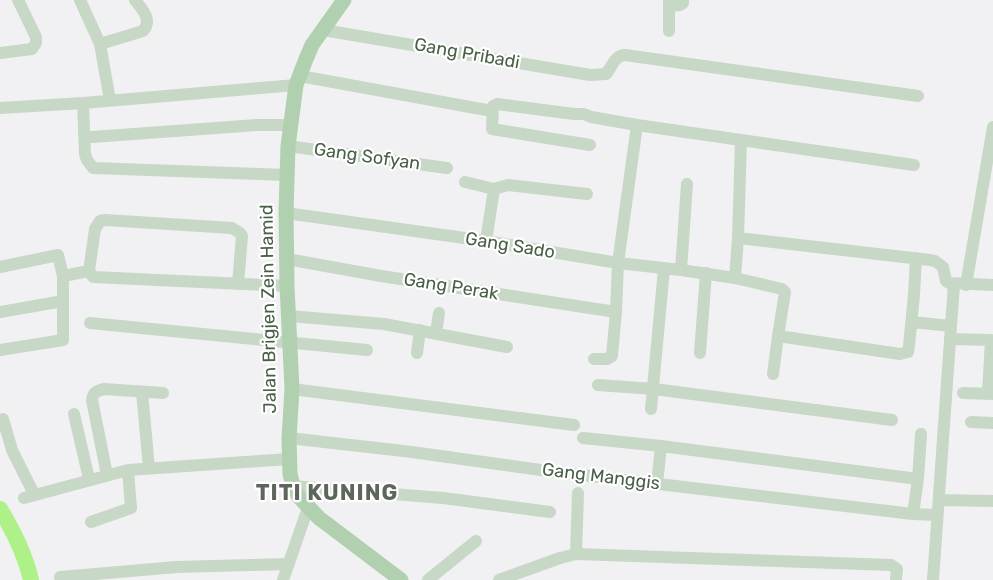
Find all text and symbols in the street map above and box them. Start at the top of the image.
street label: Gang Pribadi [413,34,521,74]
street label: Gang Sofyan [313,139,421,175]
street label: Jalan Brigjen Zein Hamid [256,204,282,414]
street label: Gang Sado [464,228,556,264]
street label: Gang Perak [402,269,500,305]
street label: Gang Manggis [541,459,661,495]
district label: TITI KUNING [254,481,400,507]

